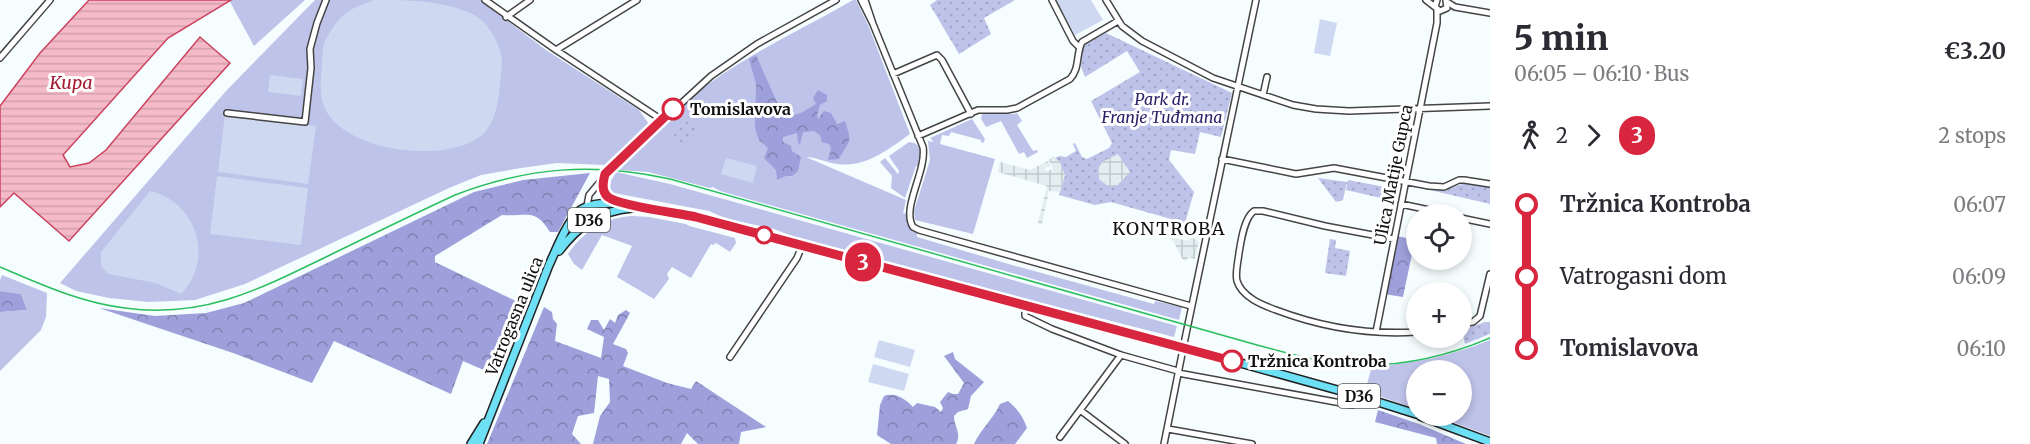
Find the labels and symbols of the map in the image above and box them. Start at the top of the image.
water label: Kupa [49,71,92,94]
park label: Park dr. Franje Tuđmana [1101,89,1223,127]
marker: Tomislavova [662,98,684,120]
place label: Tomislavova [690,99,791,119]
street label: Ulica Matije Gupca [1370,102,1417,247]
road number: D36 [568,208,610,232]
district label: KONTROBA [1112,217,1226,240]
unlabelled marker [755,226,773,244]
line badge: 3 [844,242,882,282]
street label: Vatrogasna ulica [481,253,547,379]
marker: Tržnica Kontroba [1221,350,1243,372]
place label: Tržnica Kontroba [1248,351,1387,371]
road number: D36 [1338,384,1380,408]

